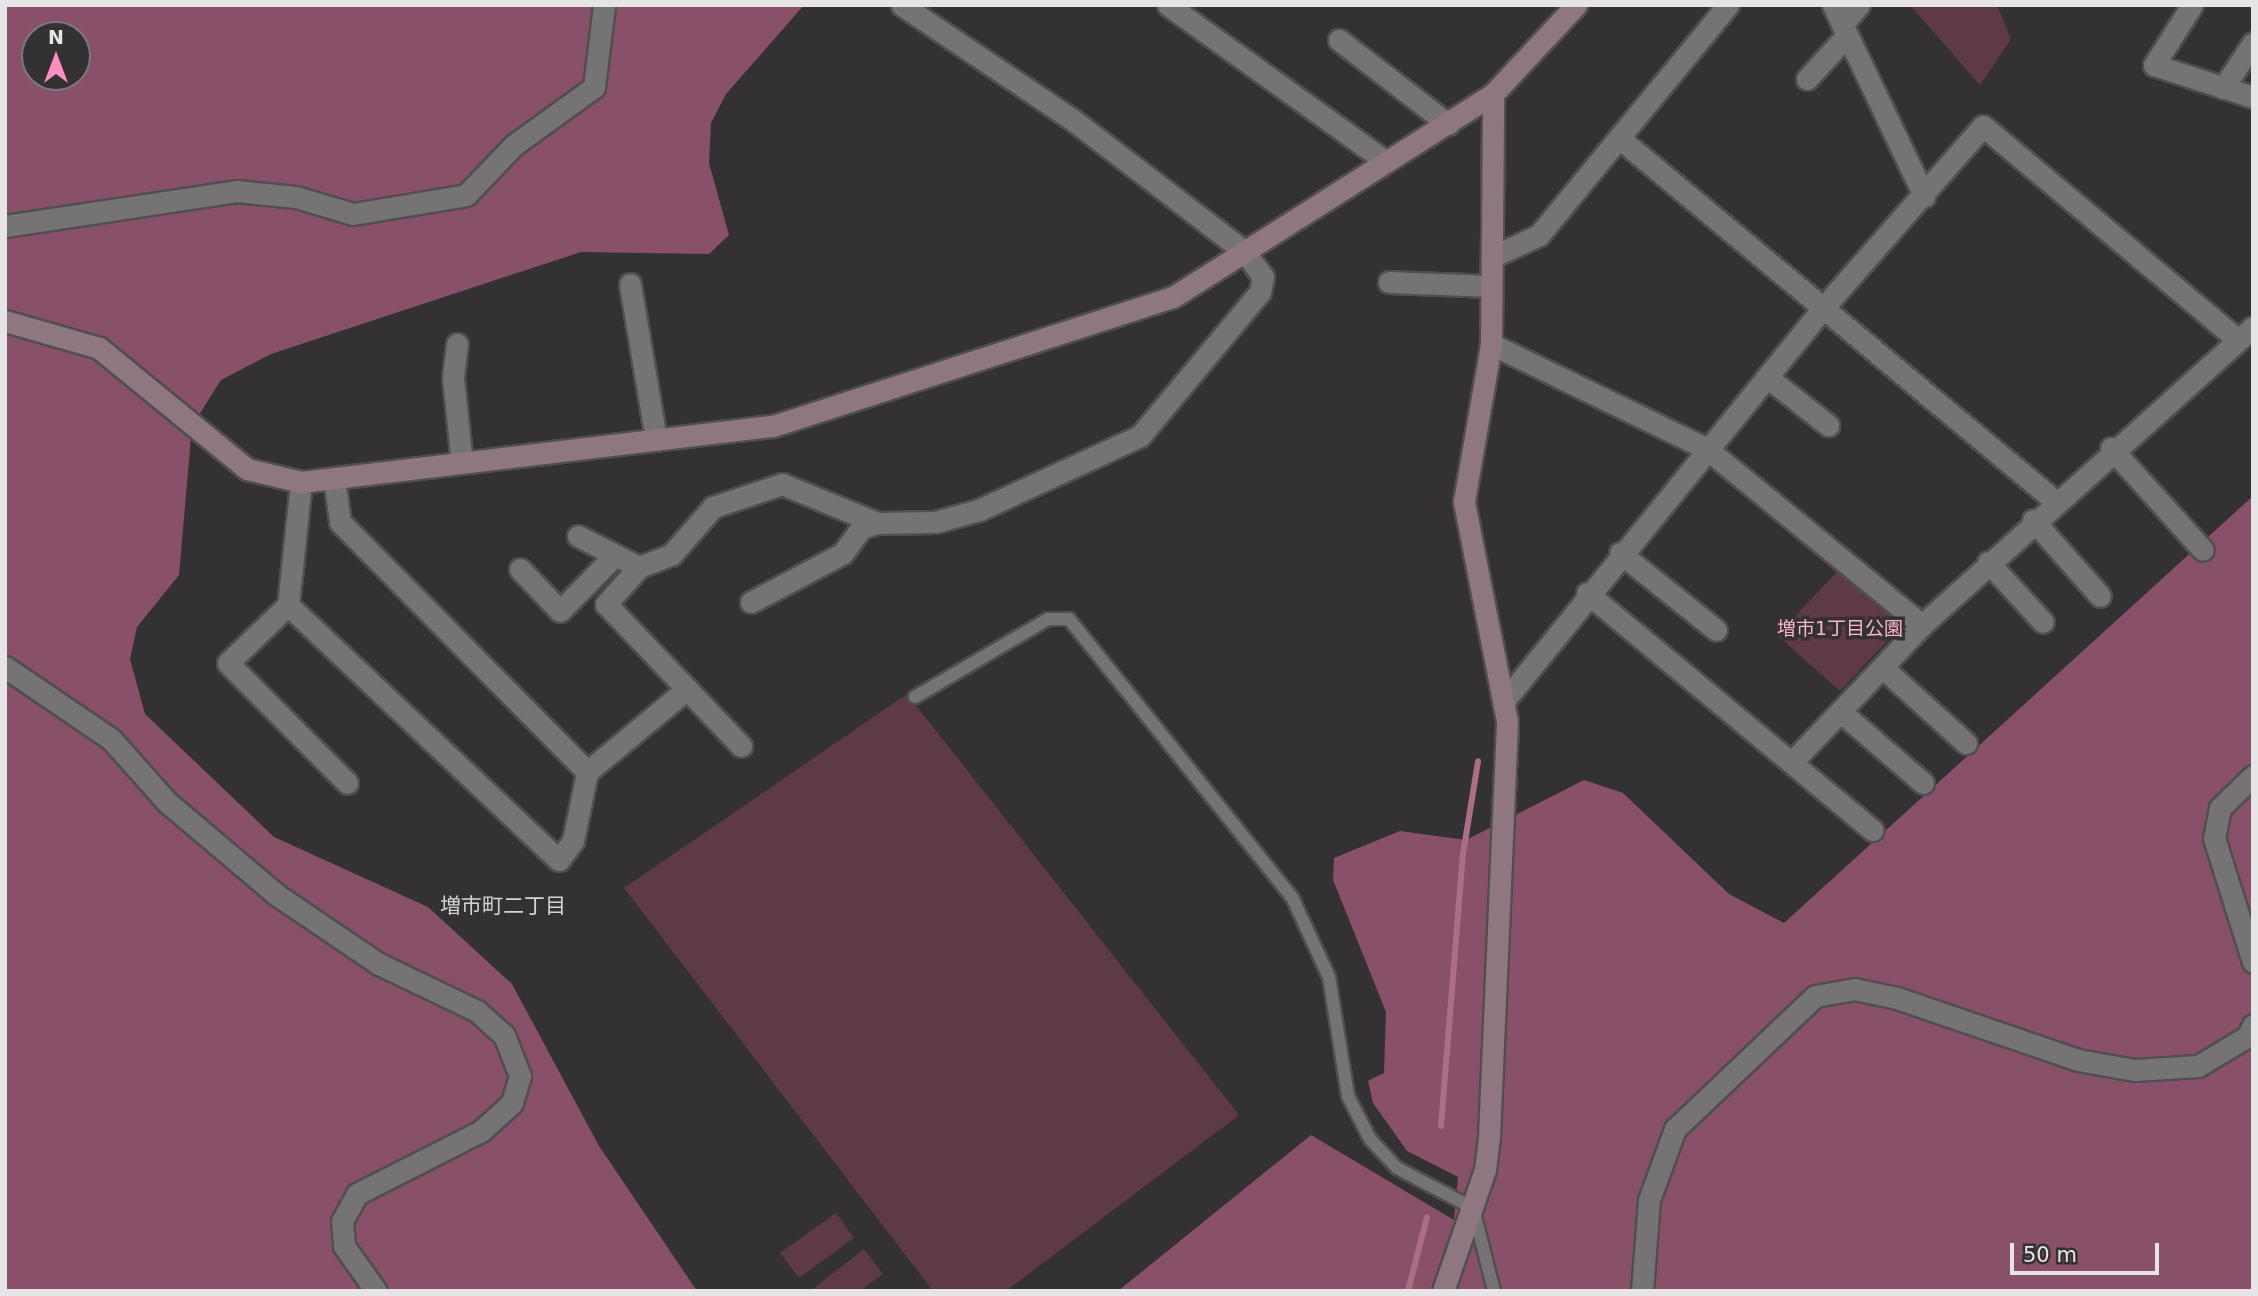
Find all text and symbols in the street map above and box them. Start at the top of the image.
north arrow [21,21,91,91]
text: N [48,26,64,48]
park label: 増市1丁目公園 [1777,618,1903,640]
district label: 増市町二丁目 [440,893,566,919]
scale bar [2013,1230,2162,1274]
text: 50 m [2023,1243,2077,1267]

